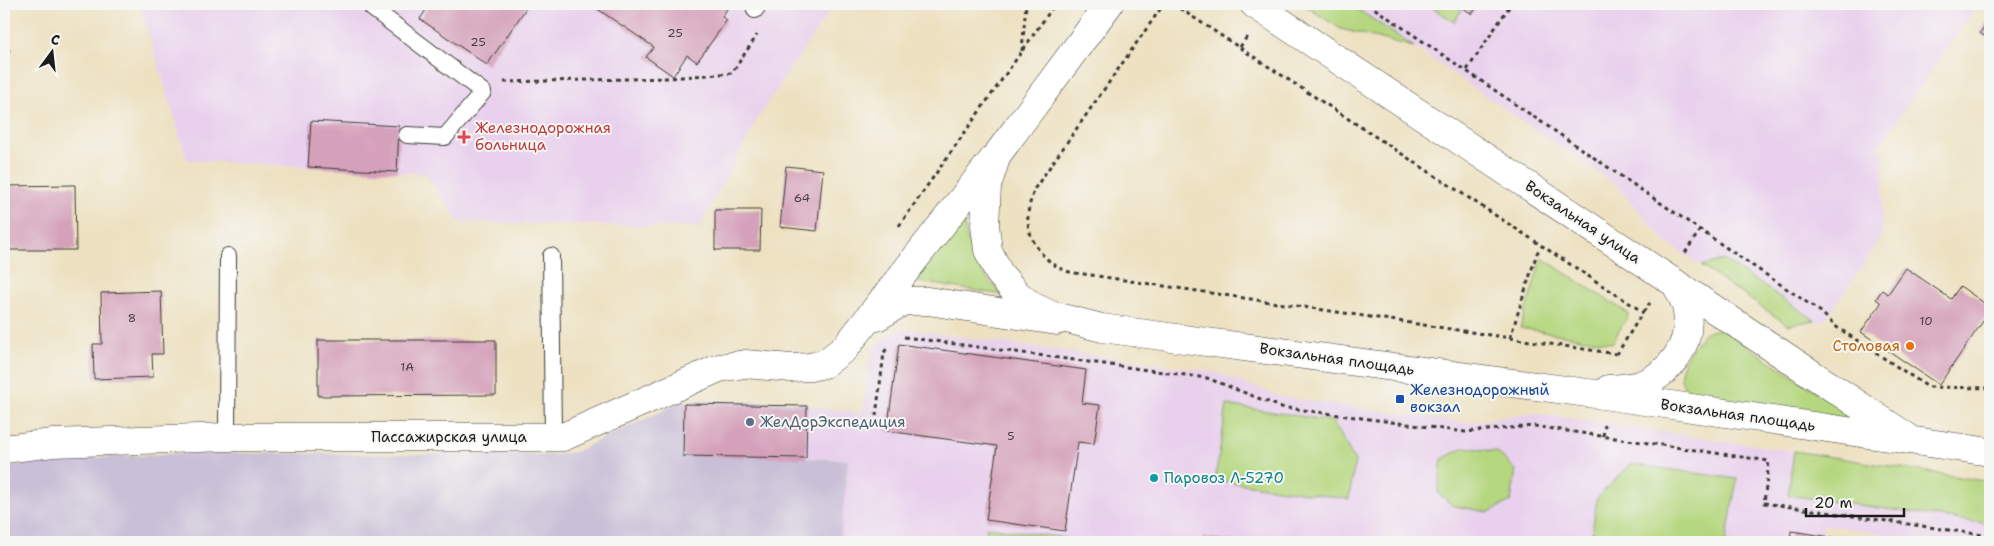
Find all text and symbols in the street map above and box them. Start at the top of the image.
house number: 25 [667,25,683,41]
north arrow [28,28,78,78]
text: С [49,30,62,49]
house number: 25 [470,34,486,50]
place label: Железнодорожная больница [475,118,611,155]
marker: Железнодорожная больница [457,130,471,144]
street label: Вокзальная улица [1521,176,1645,269]
house number: 64 [794,190,810,206]
house number: 8 [128,310,136,326]
house number: 10 [1919,313,1933,329]
place label: Столовая [1833,336,1900,356]
street label: Вокзальная площадь [1258,338,1416,380]
marker: Столовая [1904,340,1916,352]
house number: 1А [400,359,414,375]
place label: Железнодорожный вокзал [1410,380,1549,417]
marker: Железнодорожный вокзал [1394,393,1406,405]
street label: Вокзальная площадь [1659,394,1817,436]
place label: ЖелДорЭкспедиция [760,412,905,432]
marker: ЖелДорЭкспедиция [744,416,756,428]
street label: Пассажирская улица [371,427,527,447]
house number: 5 [1007,428,1015,444]
place label: Паровоз Л-5270 [1164,468,1284,488]
marker: Паровоз Л-5270 [1148,472,1160,484]
scale bar [1806,486,1904,518]
text: 20 m [1814,493,1853,513]

